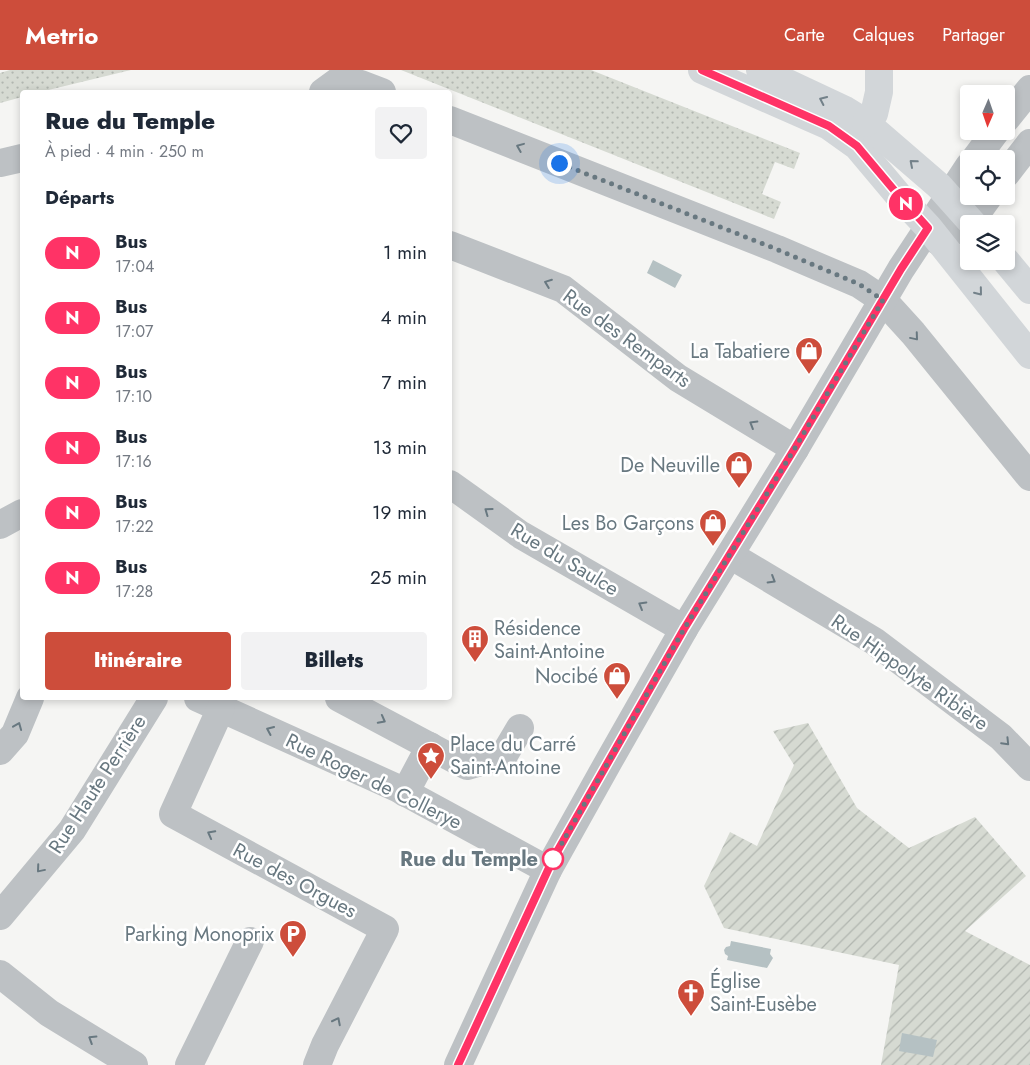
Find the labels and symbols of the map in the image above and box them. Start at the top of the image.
north arrow [960,85,1015,140]
one-way arrow [820,96,829,106]
one-way arrow [516,143,525,153]
your location [547,151,572,176]
one-way arrow [909,160,918,169]
line badge: N [890,188,922,220]
one-way arrow [544,279,552,289]
street label: Rue des Remparts [557,282,697,395]
one-way arrow [974,287,983,296]
one-way arrow [909,331,918,340]
shop icon: La Tabatiere [794,336,824,375]
place label: La Tabatiere [690,337,790,366]
one-way arrow [750,420,759,430]
shop icon: De Neuville [724,450,754,489]
place label: De Neuville [620,451,720,480]
one-way arrow [484,508,494,517]
shop icon: Les Bo Garçons [698,508,728,547]
place label: Les Bo Garçons [562,509,694,538]
street label: Rue du Saulce [505,516,624,603]
one-way arrow [767,574,776,584]
one-way arrow [638,601,647,611]
street label: Rue Hippolyte Ribière [825,607,994,738]
place label: Résidence Saint-Antoine [494,614,605,666]
building icon: Résidence Saint-Antoine [460,624,490,663]
shop icon: Nocibé [602,661,632,700]
place label: Nocibé [535,662,598,691]
street label: Rue Haute Perrière [42,709,153,859]
one-way arrow [377,714,386,724]
one-way arrow [12,722,22,731]
one-way arrow [266,726,275,737]
street label: Rue Roger de Collerye [281,726,467,837]
place label: Place du Carré Saint-Antoine [450,730,576,782]
one-way arrow [1000,736,1009,745]
place icon: Place du Carré Saint-Antoine [416,741,446,780]
one-way arrow [207,831,216,841]
street label: Rue des Orgues [228,836,362,925]
place label: Rue du Temple [400,845,538,874]
marker: Rue du Temple [542,848,564,870]
one-way arrow [37,863,45,872]
parking icon: Parking Monoprix [278,919,308,958]
place label: Parking Monoprix [125,920,275,949]
place label: Église Saint-Eusèbe [710,967,817,1019]
church icon: Église Saint-Eusèbe [676,978,706,1017]
one-way arrow [331,1017,341,1026]
one-way arrow [89,1036,98,1046]

